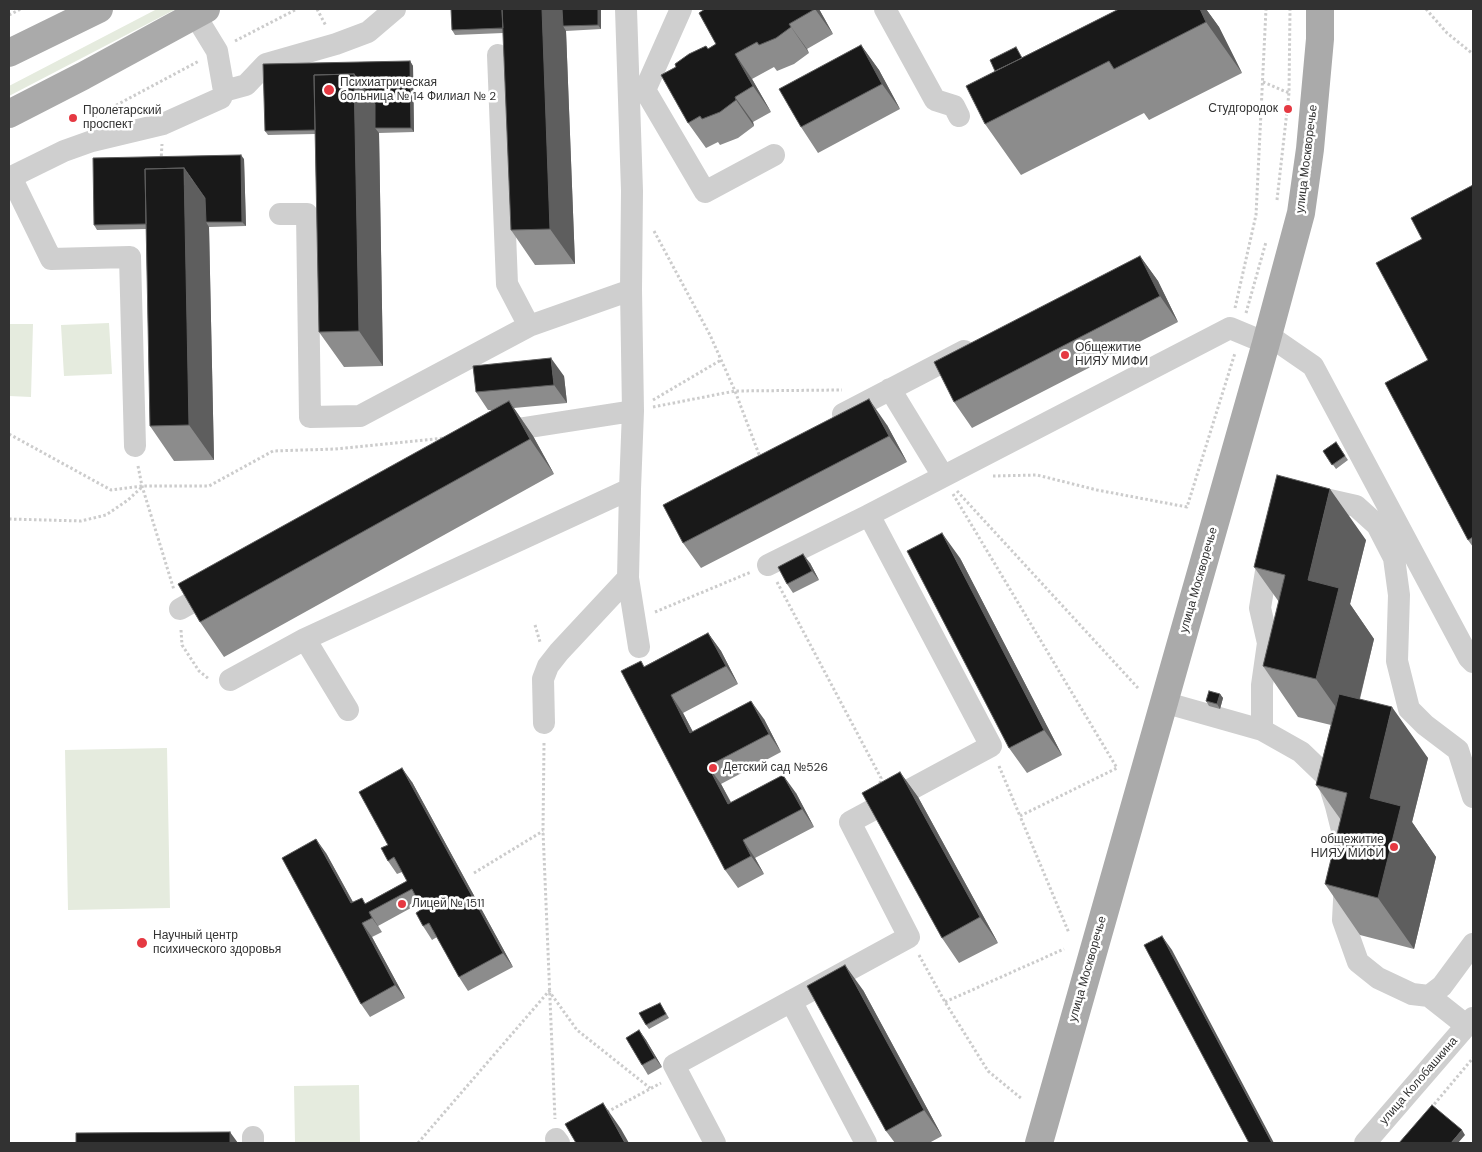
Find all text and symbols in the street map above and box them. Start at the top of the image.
place label: Психиатрическая больница № 14 Филиал № 2 [340,76,496,104]
marker: Психиатрическая больница № 14 Филиал № 2 [322,83,336,97]
place label: Студгородок [1208,102,1278,116]
marker: Студгородок [1282,103,1294,115]
place label: Пролетарский проспект [83,104,161,132]
street label: улица Москворечье [1293,104,1321,214]
marker: Пролетарский проспект [67,112,79,124]
place label: Общежитие НИЯУ МИФИ [1075,341,1148,369]
marker: Общежитие НИЯУ МИФИ [1059,349,1071,361]
street label: улица Москворечье [1177,525,1221,635]
place label: Детский сад №526 [723,761,828,775]
marker: Детский сад №526 [707,762,719,774]
place label: общежитие НИЯУ МИФИ [1311,833,1384,861]
marker: общежитие НИЯУ МИФИ [1388,841,1400,853]
place label: Лицей № 1511 [412,897,485,911]
marker: Лицей № 1511 [396,898,408,910]
street label: улица Москворечье [1066,914,1110,1024]
place label: Научный центр психического здоровья [153,929,281,957]
marker: Научный центр психического здоровья [135,936,149,950]
street label: улица Колобашкина [1377,1034,1461,1128]

